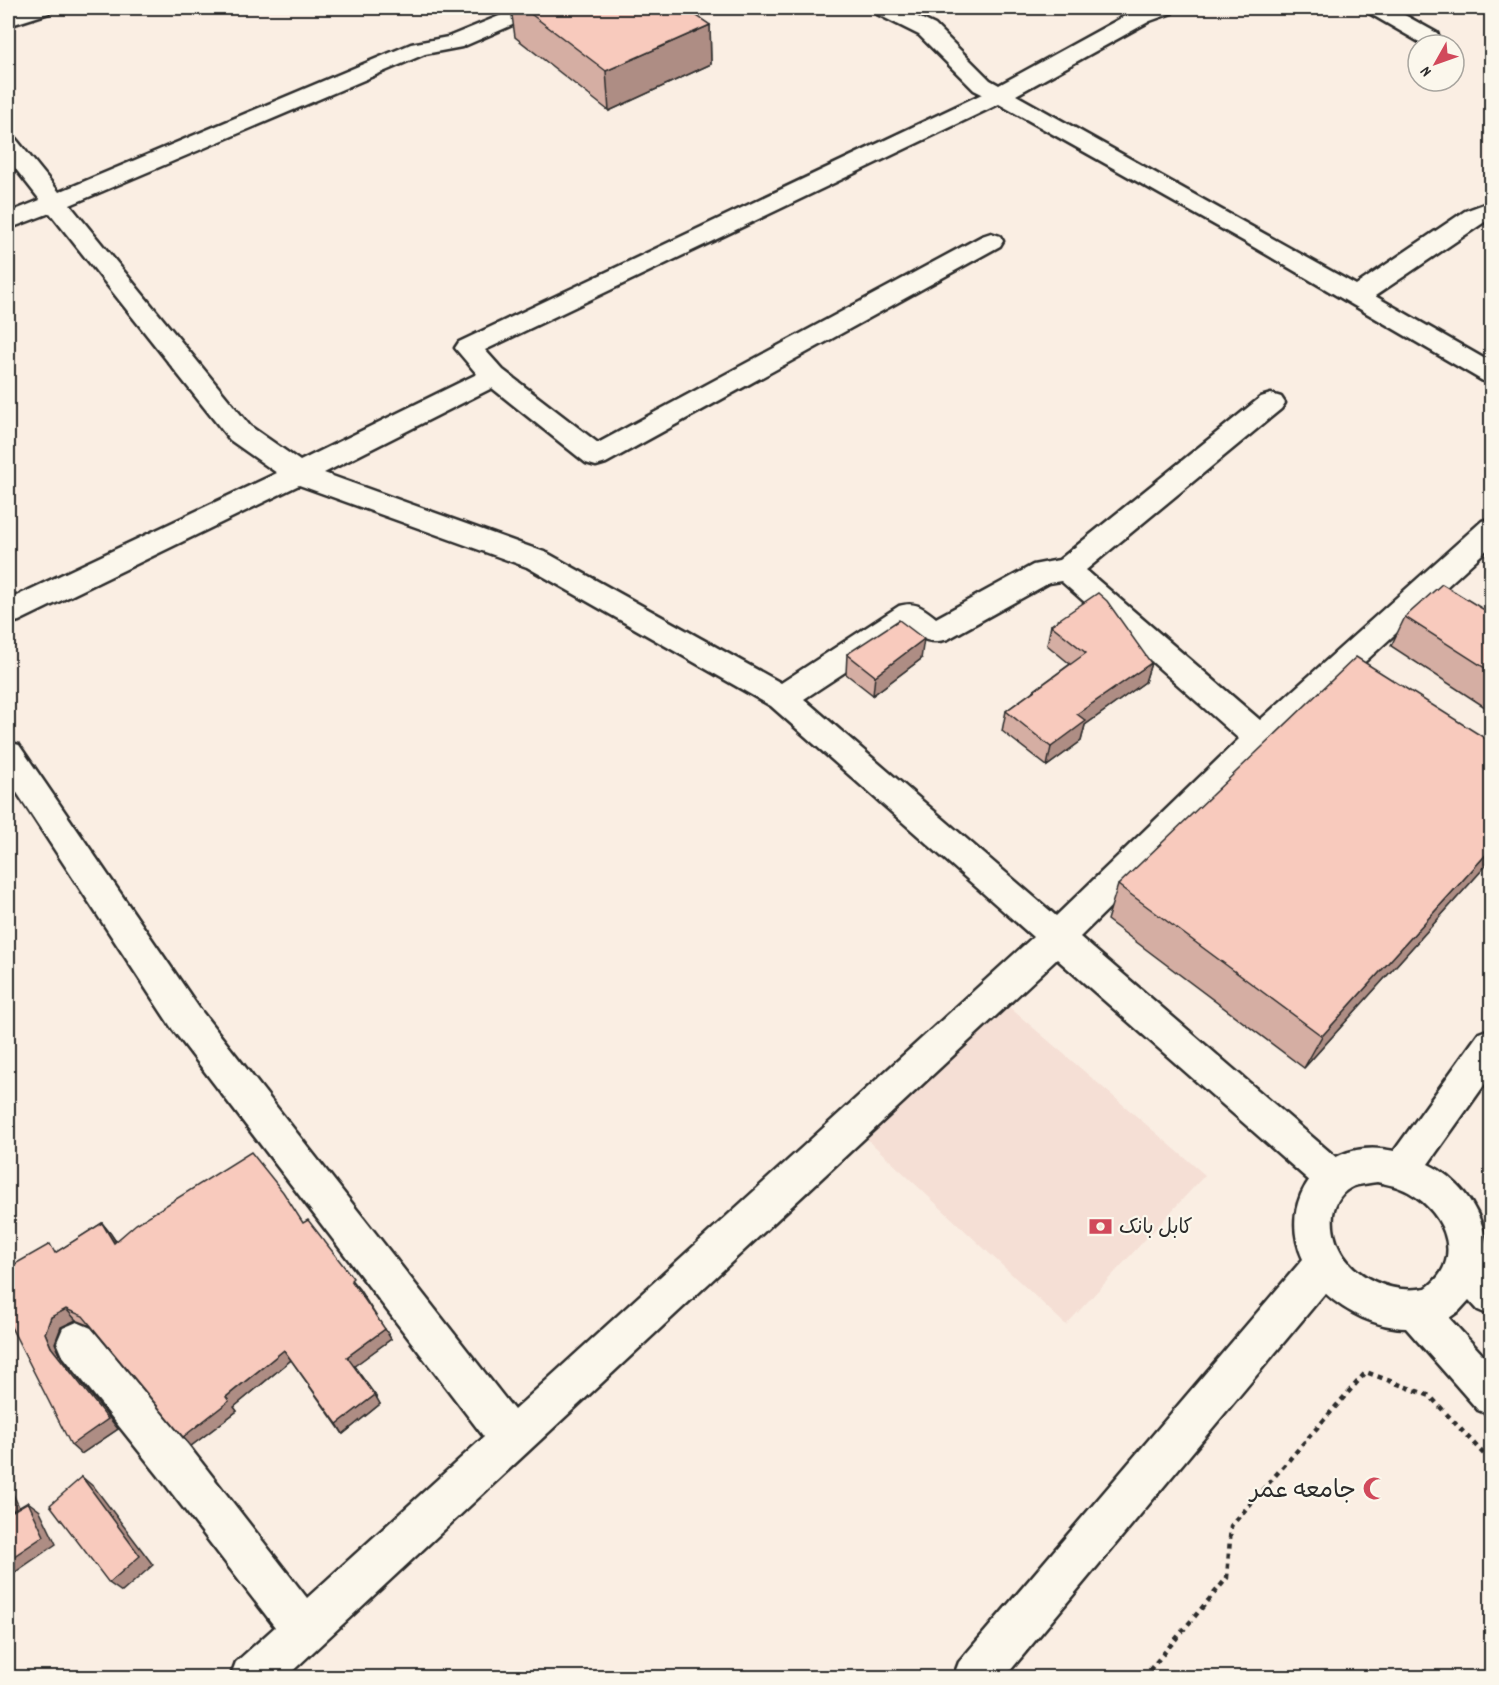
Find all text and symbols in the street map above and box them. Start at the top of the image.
north arrow [1406,33,1466,93]
text: N [1415,61,1438,81]
bank icon: کابل بانک [1088,1213,1114,1239]
place label: کابل بانک [1119,1215,1192,1243]
place label: جامعه عمر [1248,1475,1356,1509]
mosque icon: جامعه عمر [1361,1476,1387,1502]

